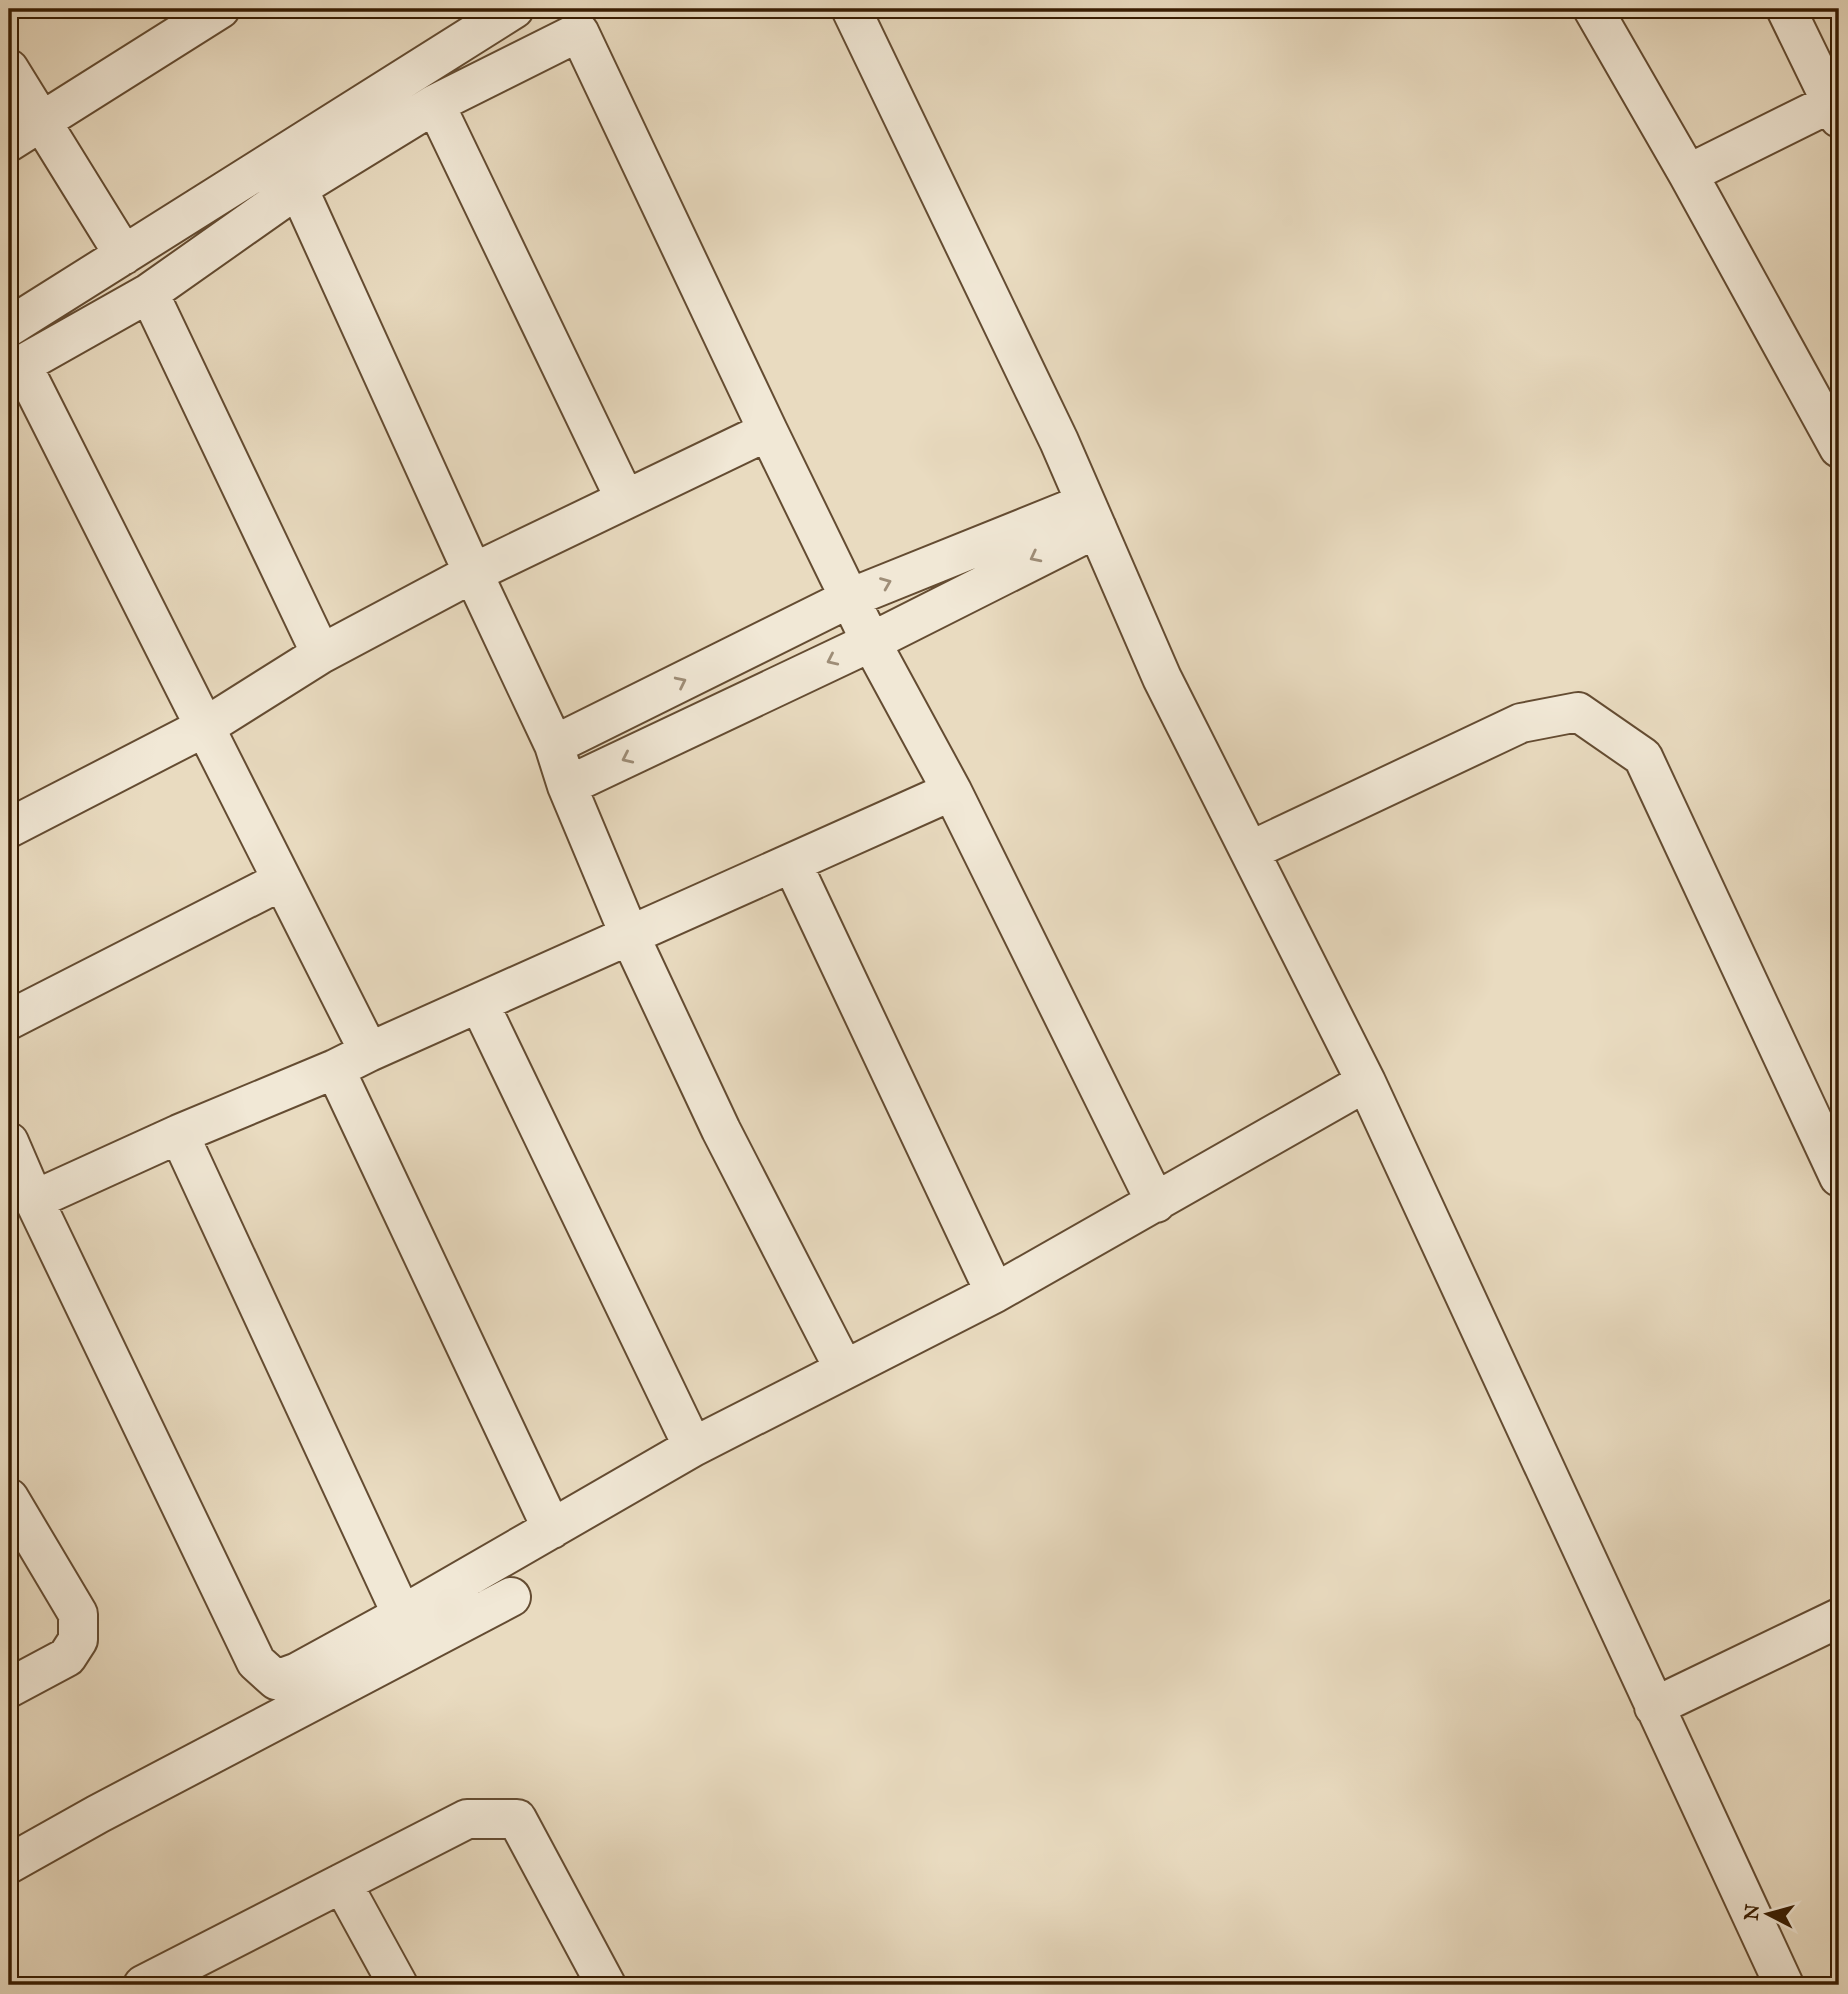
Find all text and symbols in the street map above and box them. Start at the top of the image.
one-way arrow [1030,549,1042,563]
one-way arrow [879,578,891,592]
one-way arrow [827,652,839,666]
one-way arrow [674,677,686,691]
one-way arrow [622,749,634,763]
north arrow [1732,1878,1802,1948]
text: N [1739,1903,1764,1921]

